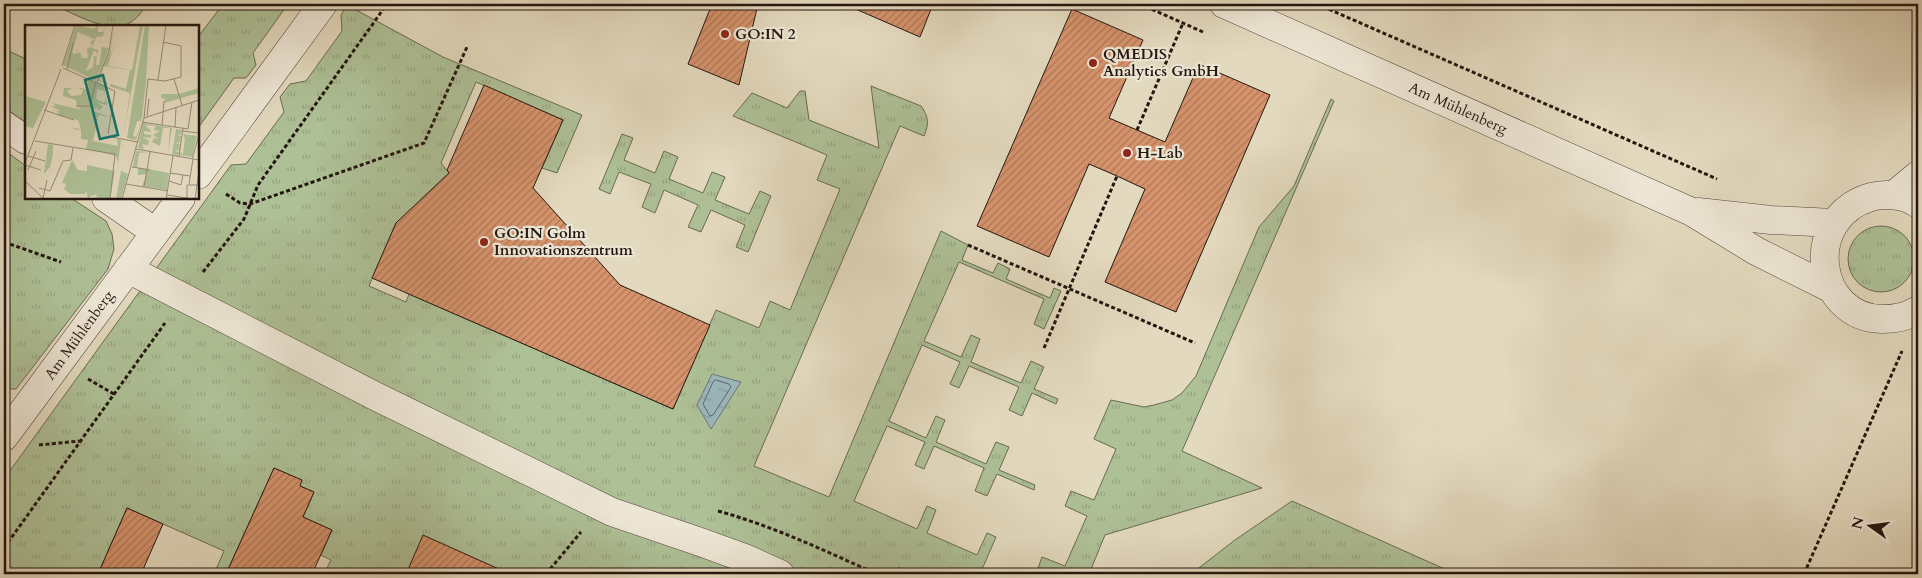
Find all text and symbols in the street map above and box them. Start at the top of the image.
place label: GO:IN 2 [735,24,796,44]
inset map [25,25,199,199]
marker: GO:IN 2 [719,28,731,40]
place label: QMEDIS Analytics GmbH [1103,44,1219,81]
marker: QMEDIS Analytics GmbH [1087,57,1099,69]
street label: Am Mühlenberg [1406,77,1511,139]
place label: H-Lab [1137,143,1183,163]
marker: H-Lab [1121,147,1133,159]
place label: GO:IN Golm Innovationszentrum [494,223,633,260]
marker: GO:IN Golm Innovationszentrum [478,236,490,248]
street label: Am Mühlenberg [40,286,119,384]
north arrow [1844,500,1894,550]
text: N [1847,515,1869,531]

